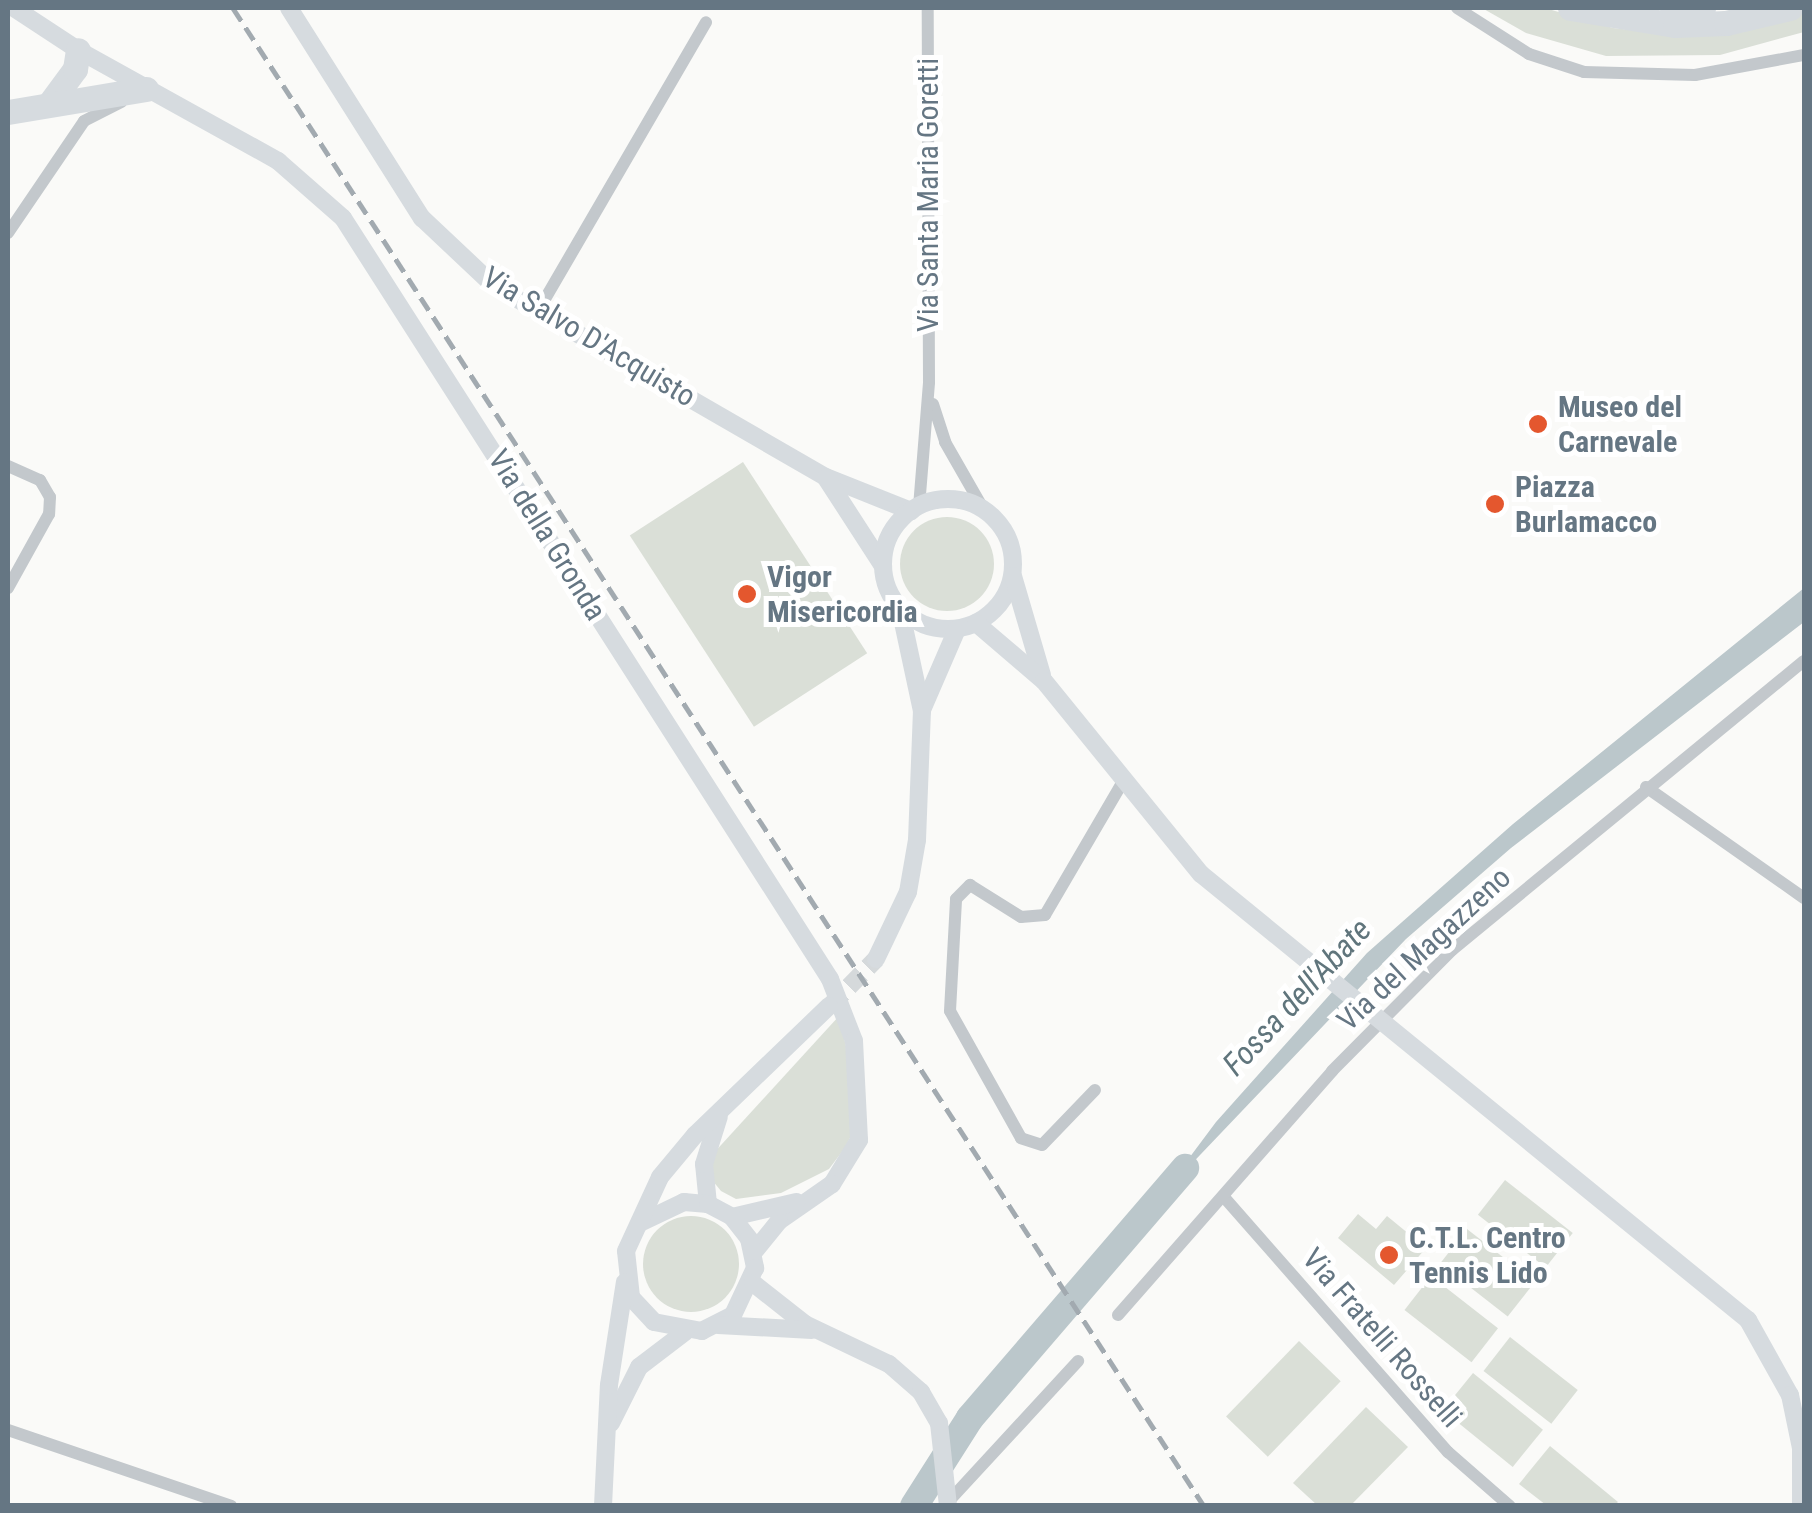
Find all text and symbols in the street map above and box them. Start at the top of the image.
street label: Via Santa Maria Goretti [910,58,946,332]
street label: Via Salvo D'Acquisto [476,259,702,415]
place label: Museo del Carnevale [1558,389,1682,460]
marker: Museo del Carnevale [1527,413,1549,435]
street label: Via della Gronda [480,443,614,627]
place label: Piazza Burlamacco [1515,469,1657,540]
marker: Piazza Burlamacco [1484,493,1506,515]
place label: Vigor Misericordia [767,559,918,630]
marker: Vigor Misericordia [736,583,758,605]
street label: Via del Magazzeno [1330,860,1518,1038]
water label: Fossa dell'Abate [1215,911,1379,1083]
place label: C.T.L. Centro Tennis Lido [1409,1220,1566,1290]
street label: Via Fratelli Rosselli [1294,1241,1470,1435]
marker: C.T.L. Centro Tennis Lido [1378,1244,1400,1266]

